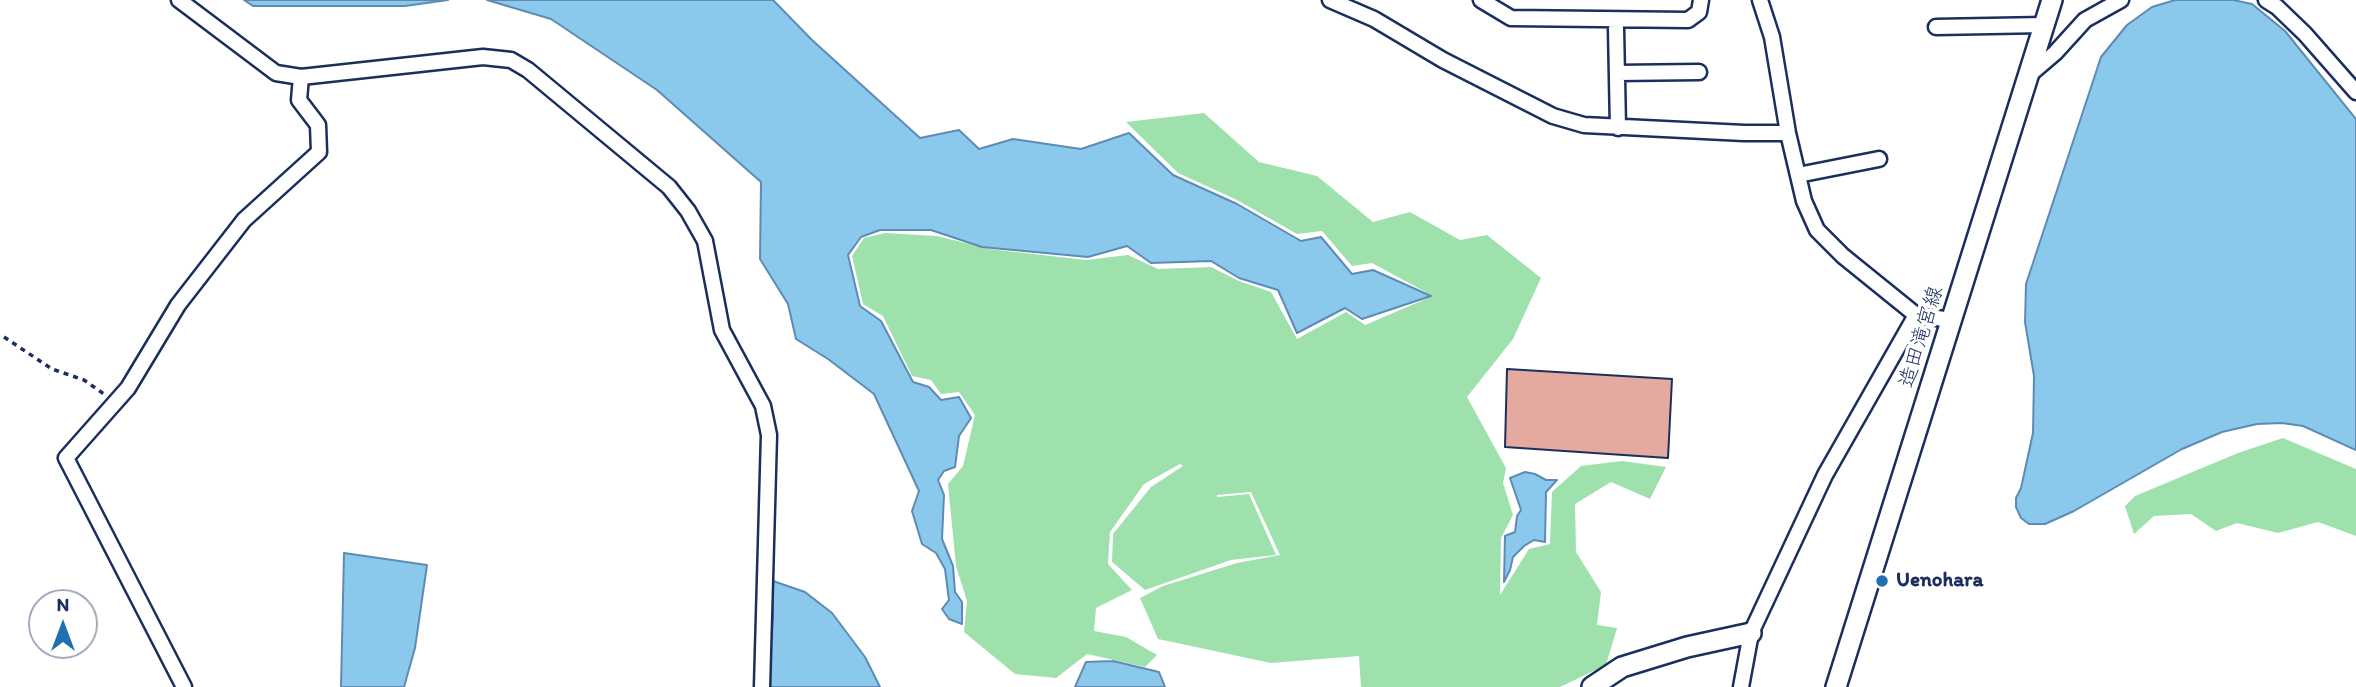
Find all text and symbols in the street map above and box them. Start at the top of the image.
street label: 造田滝宮線 [1895,283,1949,391]
place label: Uenohara [1896,568,1983,594]
marker: Uenohara [1874,573,1890,589]
north arrow [28,589,98,659]
text: N [57,593,69,616]

